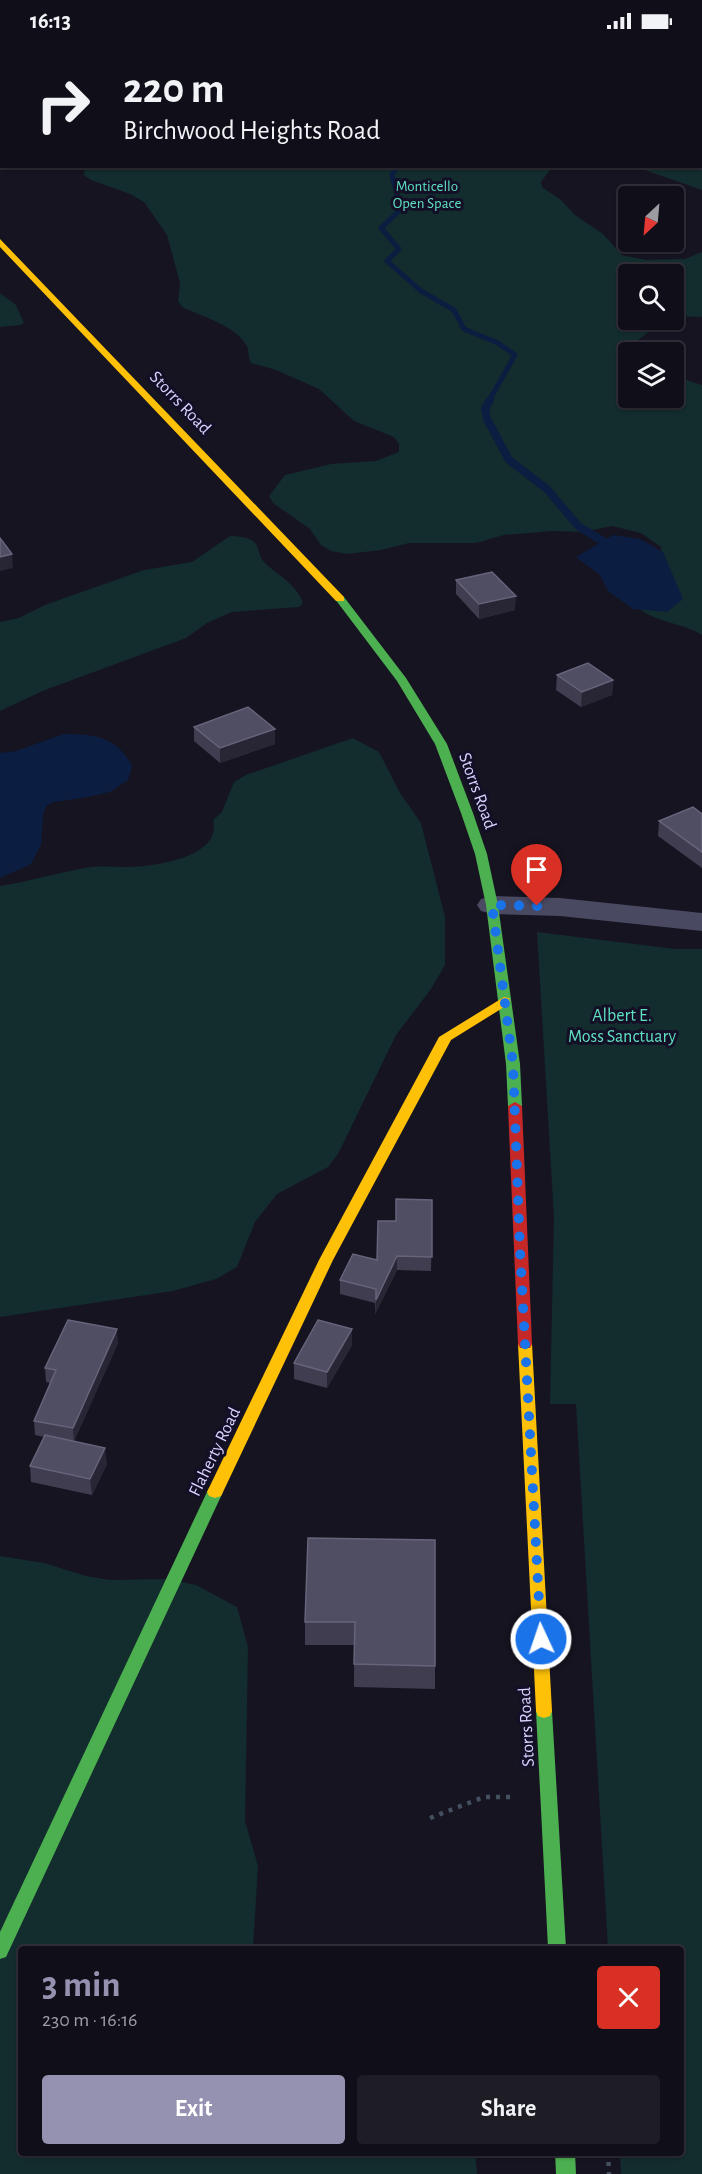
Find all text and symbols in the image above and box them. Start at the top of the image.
text: 16:13 [30,10,71,32]
icon: right [24,66,102,144]
text: 220 m [123,68,225,110]
text: Birchwood Heights Road [123,117,380,144]
park label: Monticello Open Space [393,179,461,211]
north arrow [618,186,684,252]
map controls [618,186,684,408]
button: search [618,264,684,330]
button: layers [618,342,684,408]
street label: Storrs Road [146,368,214,438]
street label: Storrs Road [455,750,499,832]
pin [511,844,562,906]
icon: arrive [520,853,553,886]
park label: Albert E. Moss Sanctuary [568,1007,676,1046]
street label: Flaherty Road [186,1405,244,1499]
position arrow [509,1607,573,1671]
street label: Storrs Road [516,1687,538,1767]
button: close [597,1966,660,2029]
text: 3 min [42,1967,120,2003]
text: 230 m · 16:16 [42,2010,138,2030]
button: Exit [42,2075,345,2144]
button: Share [357,2075,660,2144]

